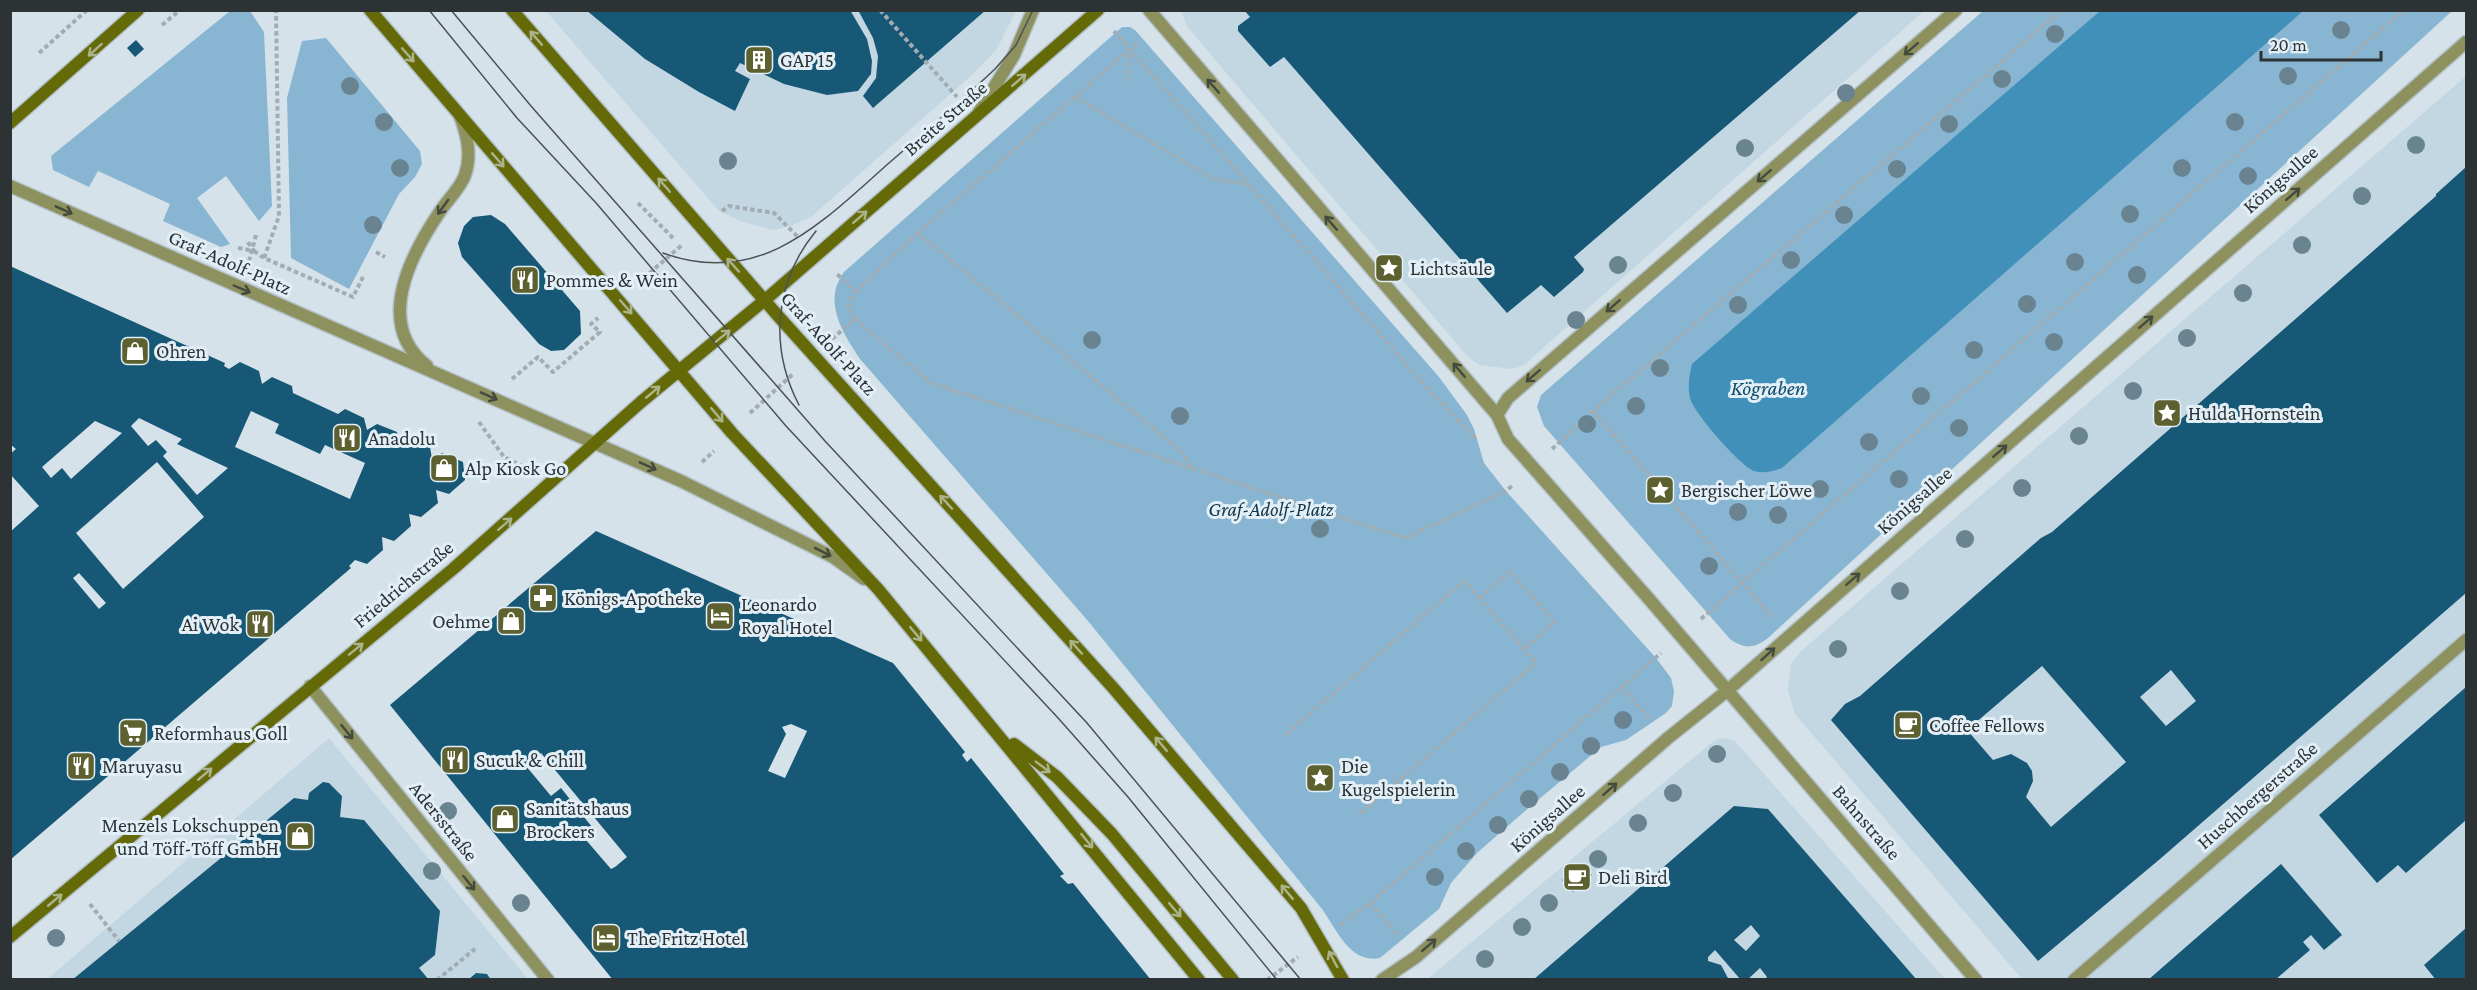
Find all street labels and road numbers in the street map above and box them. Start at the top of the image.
street label: Breite Straße [899,76,991,160]
street label: Königsallee [2238,140,2323,218]
street label: Graf-Adolf-Platz [165,225,295,299]
street label: Graf-Adolf-Platz [777,287,881,399]
street label: Königsallee [1872,461,1957,539]
street label: Friedrichstraße [349,536,457,632]
street label: Huschbergerstraße [2192,737,2322,854]
street label: Adersstraße [405,777,483,865]
street label: Königsallee [1505,779,1590,857]
street label: Bahnstraße [1828,780,1906,864]

